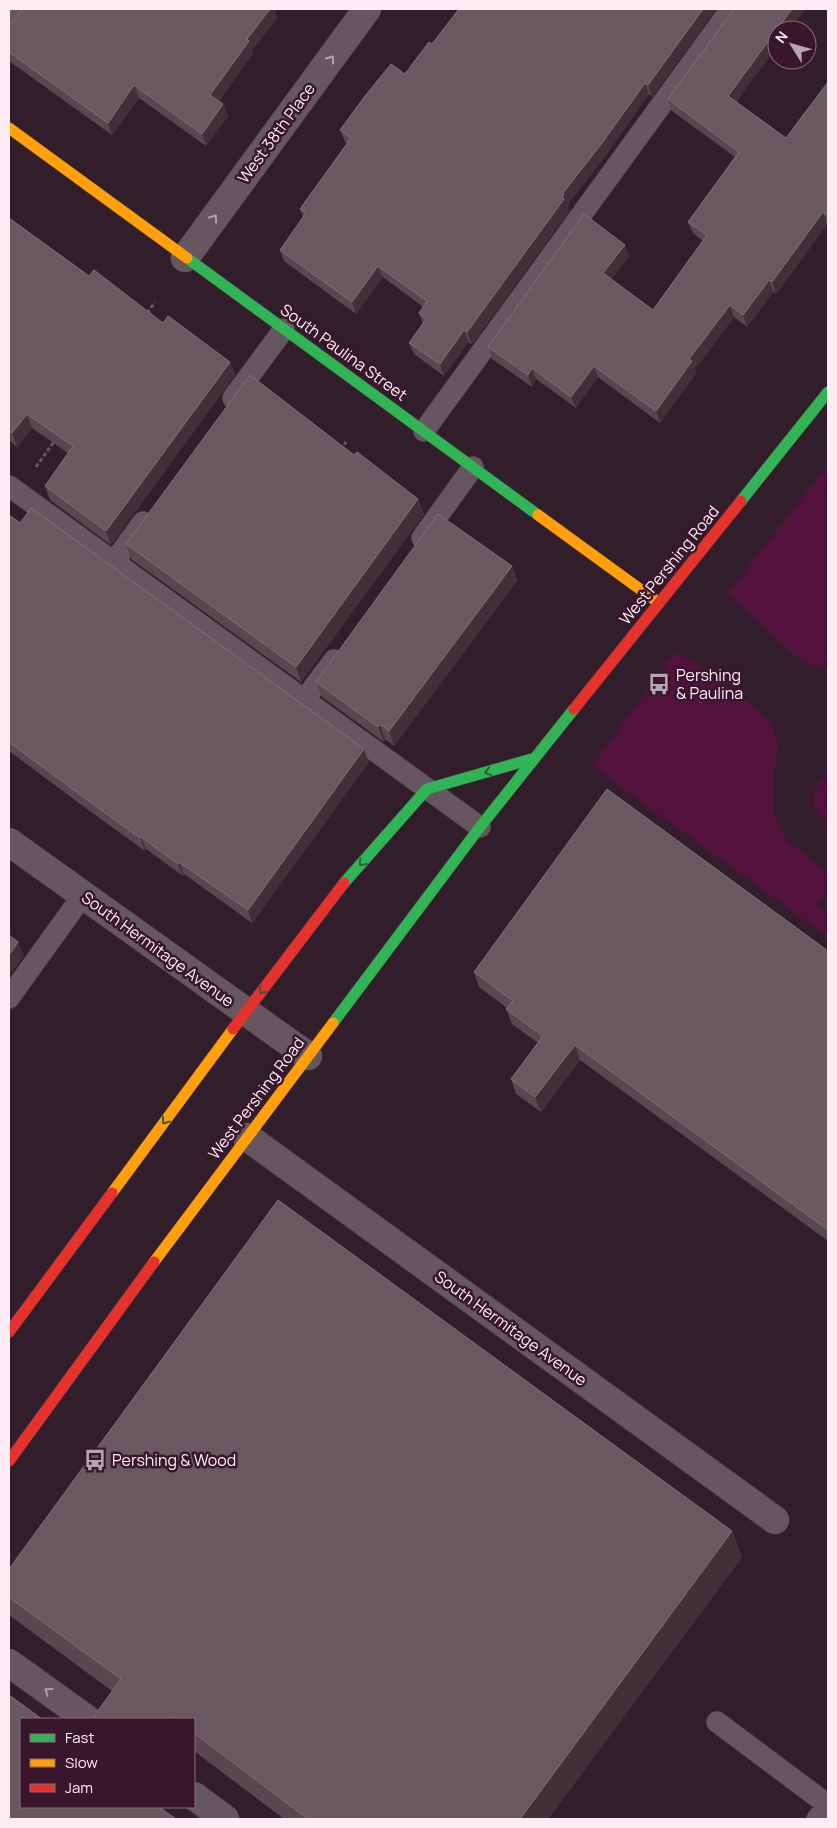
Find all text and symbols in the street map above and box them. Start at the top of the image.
north arrow [767,20,817,70]
text: N [771,27,792,47]
one-way arrow [325,55,334,65]
street label: West 38th Place [232,78,320,188]
one-way arrow [208,214,217,224]
street label: South Paulina Street [276,299,412,405]
street label: West Pershing Road [614,501,724,629]
place label: Pershing & Paulina [676,664,743,704]
bus stop icon: Pershing & Paulina [646,671,672,697]
one-way arrow [485,766,493,776]
one-way arrow [359,857,368,866]
street label: South Hermitage Avenue [77,886,239,1012]
one-way arrow [259,985,267,994]
street label: West Pershing Road [203,1032,309,1164]
one-way arrow [162,1115,170,1124]
street label: South Hermitage Avenue [430,1265,592,1391]
bus stop icon: Pershing & Wood [82,1447,108,1473]
place label: Pershing & Wood [112,1449,236,1471]
one-way arrow [44,1688,54,1697]
legend [20,1718,195,1808]
text: Fast [65,1727,94,1748]
text: Slow [65,1752,98,1773]
text: Jam [65,1777,93,1798]

